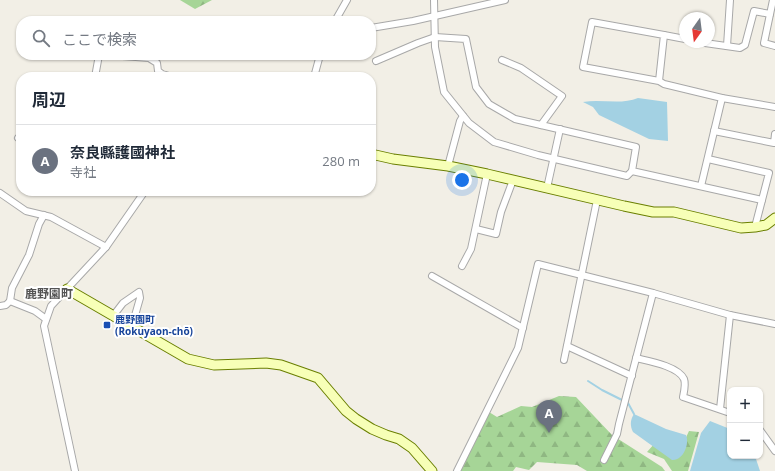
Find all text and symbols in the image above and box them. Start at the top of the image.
north arrow [679,12,715,48]
search box [16,16,376,60]
icon: search [30,27,52,49]
text: ここで検索 [62,29,137,49]
text: 周辺 [32,88,66,111]
text: 奈良縣護國神社 [70,142,175,162]
text: A [41,152,49,170]
text: 280 m [322,152,360,170]
text: 寺社 [70,163,96,181]
your location [452,170,472,190]
district label: 鹿野園町 [25,285,73,302]
place label: 鹿野園町 (Rokuyaon-chō) [115,312,193,338]
marker: 鹿野園町 (Rokuyaon-chō) [102,320,112,330]
map controls [727,387,763,459]
button: + [727,387,763,423]
pin: A [536,400,562,433]
button: − [727,423,763,459]

